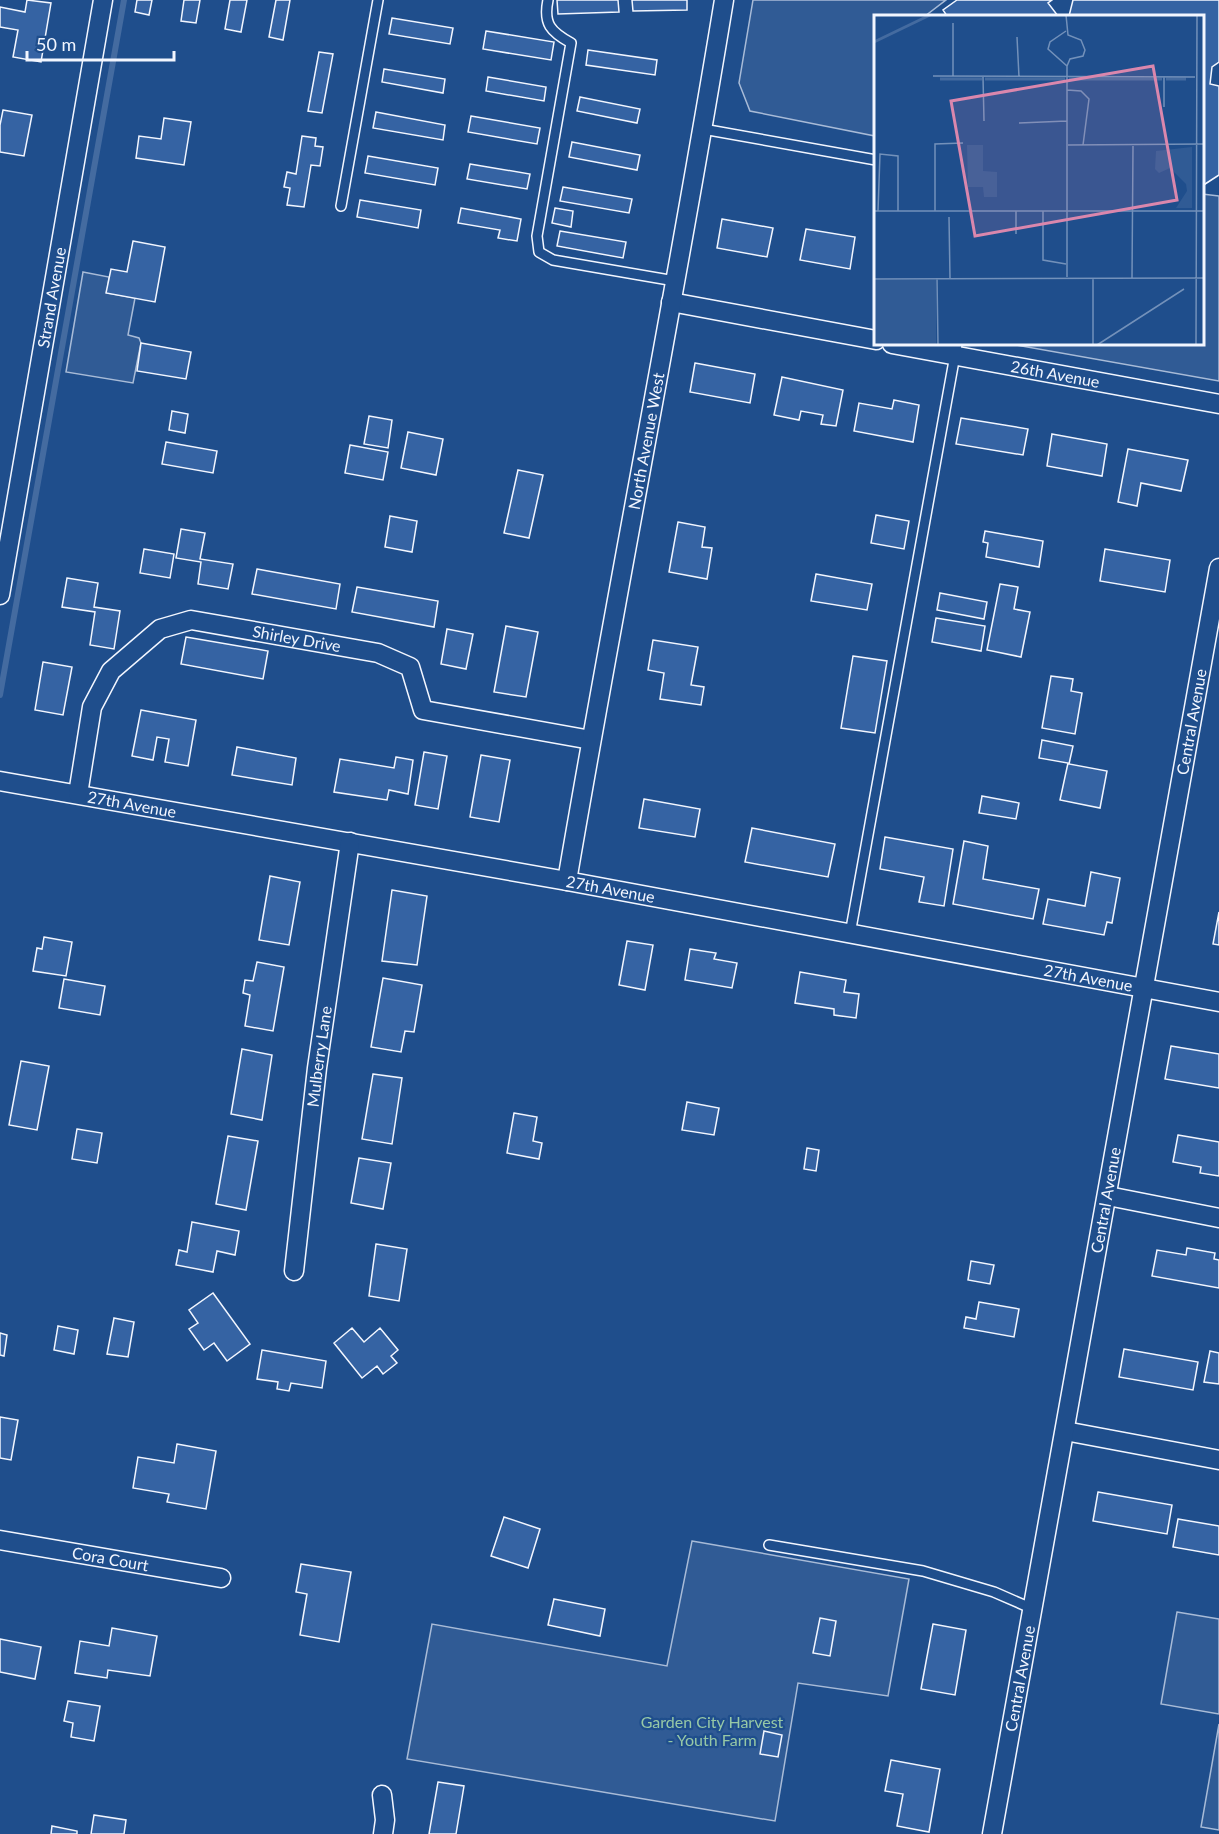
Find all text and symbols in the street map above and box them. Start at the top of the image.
inset map [874,15,1204,345]
scale bar [27,24,174,62]
text: 50 m [36,33,76,55]
street label: Strand Avenue [33,245,69,349]
street label: 26th Avenue [1009,356,1101,391]
street label: North Avenue West [624,371,668,511]
street label: Shirley Drive [251,621,342,655]
street label: Central Avenue [1172,667,1210,776]
street label: 27th Avenue [86,787,178,821]
street label: 27th Avenue [565,871,656,906]
street label: 27th Avenue [1043,960,1134,995]
street label: Mulberry Lane [303,1004,335,1108]
street label: Central Avenue [1086,1145,1124,1255]
street label: Cora Court [71,1543,151,1574]
street label: Central Avenue [1001,1624,1038,1733]
park label: Garden City Harvest - Youth Farm [641,1712,784,1749]

